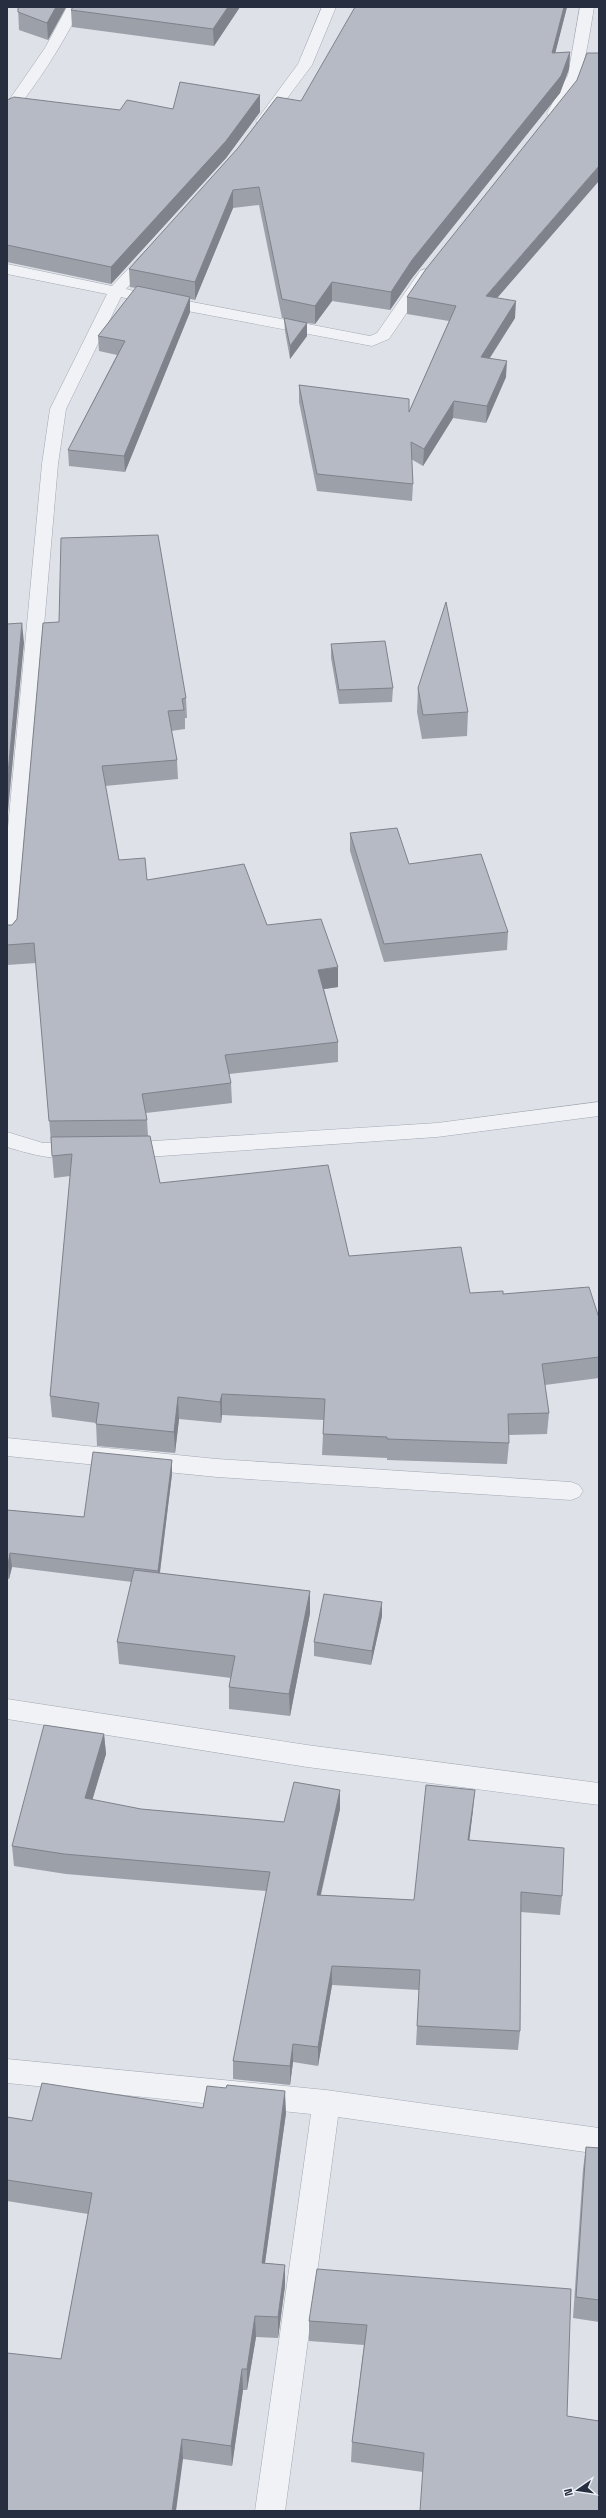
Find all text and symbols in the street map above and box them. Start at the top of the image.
north arrow [558,2470,598,2510]
text: N [561,2487,576,2497]

